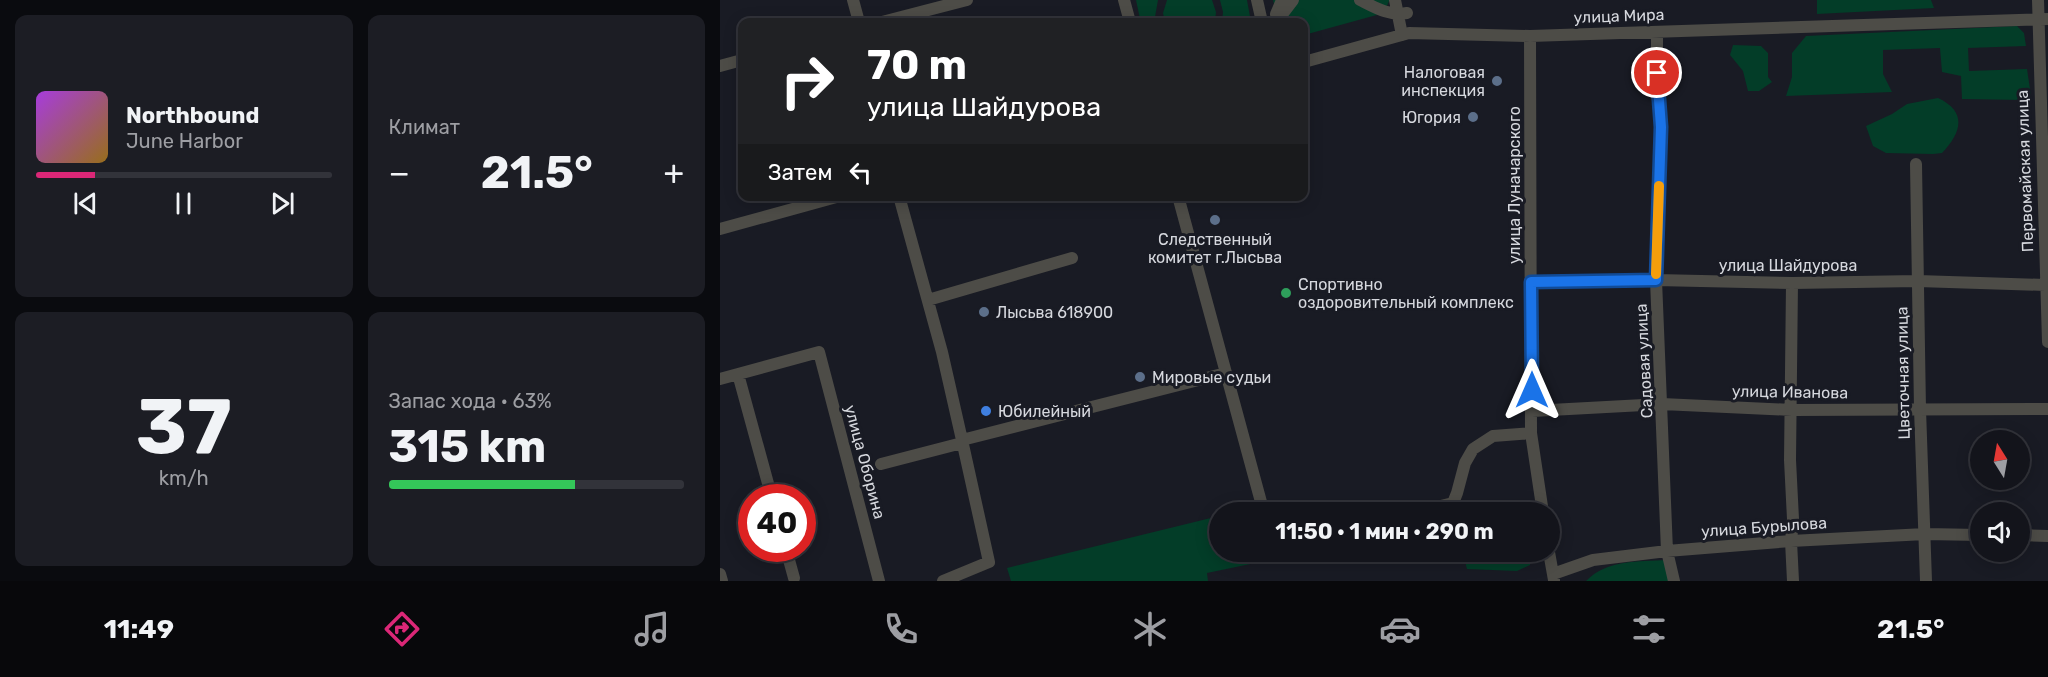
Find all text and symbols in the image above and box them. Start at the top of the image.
street label: улица Мира [1573,5,1665,27]
text: 70 m [867,40,967,90]
icon: right [768,42,846,120]
pin [1631,47,1682,98]
icon: arrive [1640,56,1673,89]
place label: Налоговая инспекция [1401,63,1485,100]
marker: Налоговая инспекция [1490,74,1504,88]
street label: Первомайская улица [2013,89,2037,253]
text: улица Шайдурова [867,91,1101,123]
text: Northbound [126,102,259,129]
street label: улица Луначарского [1505,106,1524,264]
place label: Югория [1402,108,1461,127]
marker: Югория [1466,110,1480,124]
text: Климат [389,115,460,139]
text: June Harbor [126,129,243,153]
text: 21.5° [481,146,593,199]
text: − [389,153,410,192]
text: + [663,153,684,192]
icon: left [844,156,877,189]
text: Затем [768,159,832,186]
icon: previous [69,187,102,220]
icon: pause [167,187,200,220]
icon: next [266,187,299,220]
marker: Следственный комитет г.Лысьва [1208,213,1222,227]
place label: Следственный комитет г.Лысьва [1148,230,1282,267]
street label: улица Шайдурова [1719,256,1857,275]
place label: Спортивно оздоровительный комплекс [1298,275,1514,312]
marker: Спортивно оздоровительный комплекс [1279,286,1293,300]
place label: Лысьва 618900 [996,303,1113,322]
street label: Садовая улица [1632,303,1656,419]
marker: Лысьва 618900 [977,305,991,319]
street label: Цветочная улица [1892,306,1914,440]
position arrow [1500,358,1564,422]
place label: Мировые судьи [1152,368,1271,387]
marker: Мировые судьи [1133,370,1147,384]
text: 37 [136,380,232,473]
street label: улица Иванова [1732,381,1848,403]
text: Запас хода · 63% [389,389,552,413]
place label: Юбилейный [998,402,1091,421]
street label: улица Оборина [841,403,889,521]
marker: Юбилейный [979,404,993,418]
text: 315 km [389,420,546,473]
north arrow [1970,430,2030,490]
map controls [1970,430,2030,562]
text: km/h [159,466,209,490]
speed limit sign: 40 [738,484,816,562]
button: sound [1970,502,2030,562]
street label: улица Бурылова [1700,513,1828,541]
text: 11:50 · 1 мин · 290 m [1275,518,1494,545]
icon: directions [381,608,423,650]
icon: music [631,608,673,650]
icon: phone [880,608,922,650]
icon: climate [1129,608,1171,650]
icon: car [1379,608,1421,650]
icon: filters [1628,608,1670,650]
text: 11:49 [104,613,174,645]
text: 21.5° [1877,613,1944,645]

